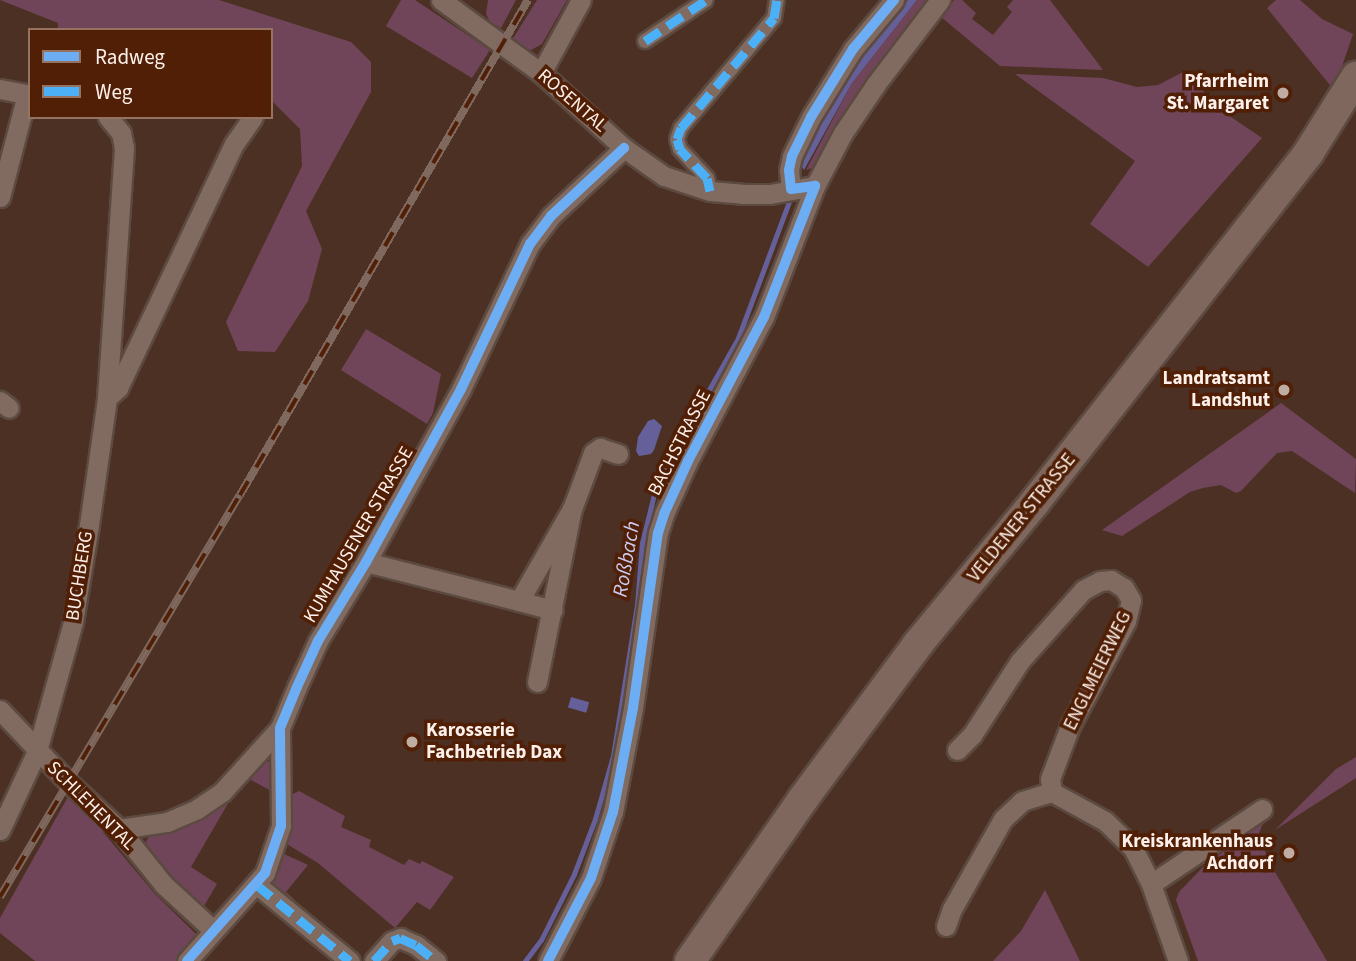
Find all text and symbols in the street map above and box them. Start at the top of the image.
legend [28,28,273,119]
text: Radweg [95,42,165,72]
street label: ROSENTAL [533,65,611,137]
place label: Pfarrheim St. Margaret [1166,71,1269,115]
text: Weg [95,77,132,107]
marker: Pfarrheim St. Margaret [1275,85,1291,101]
place label: Landratsamt Landshut [1163,368,1270,412]
marker: Landratsamt Landshut [1276,382,1292,398]
street label: BACHSTRASSE [644,386,716,500]
street label: KUMHAUSENER STRASSE [299,443,419,627]
street label: VELDENER STRASSE [963,449,1081,587]
water label: Roßbach [607,519,645,599]
street label: BUCHBERG [62,530,98,622]
street label: ENGLMEIERWEG [1059,608,1137,734]
place label: Karosserie Fachbetrieb Dax [426,720,562,764]
marker: Karosserie Fachbetrieb Dax [404,734,420,750]
street label: SCHLEHENTAL [42,757,140,855]
place label: Kreiskrankenhaus Achdorf [1121,831,1273,875]
marker: Kreiskrankenhaus Achdorf [1279,843,1299,863]

